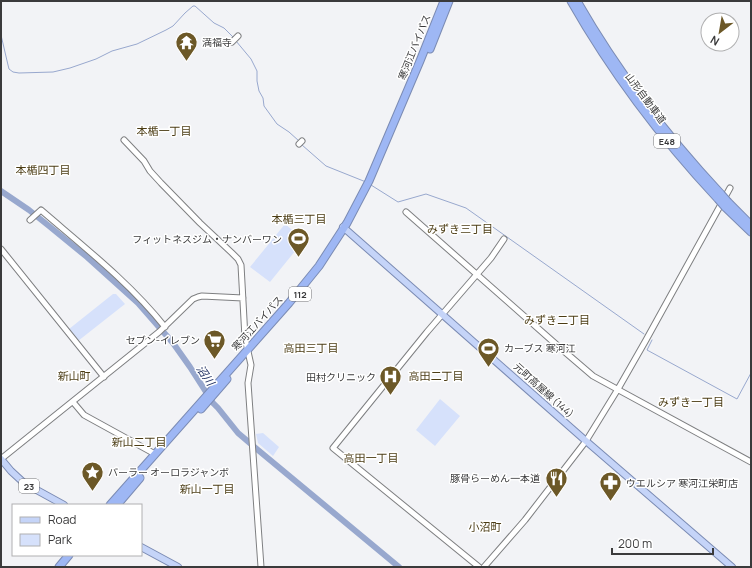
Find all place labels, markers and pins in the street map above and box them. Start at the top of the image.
temple icon: 満福寺 [174,29,200,62]
place label: 満福寺 [202,35,232,49]
sports icon: フィットネスジム・ナンバーワン [285,226,311,259]
place label: フィットネスジム・ナンバーワン [132,232,282,246]
supermarket icon: セブン-イレブン [202,327,228,360]
place label: セブン-イレブン [126,333,200,347]
sports icon: カーブス 寒河江 [475,335,501,368]
place label: カーブス 寒河江 [504,341,575,355]
hospital icon: 田村クリニック [378,364,404,397]
place label: 田村クリニック [306,370,376,384]
place icon: パーラー オーロラジャンボ [79,459,105,492]
place label: パーラー オーロラジャンボ [108,465,229,479]
restaurant icon: 豚骨らーめん一本道 [543,465,569,498]
pharmacy icon: ウエルシア 寒河江栄町店 [598,470,624,503]
place label: 豚骨らーめん一本道 [450,471,540,485]
place label: ウエルシア 寒河江栄町店 [626,476,738,490]

